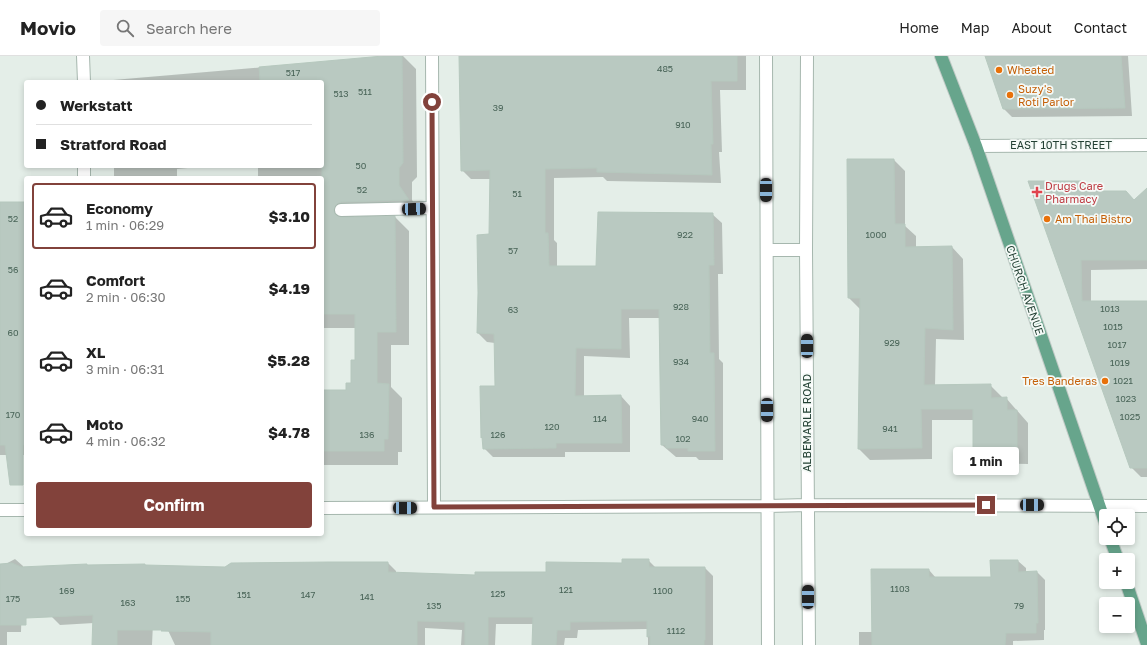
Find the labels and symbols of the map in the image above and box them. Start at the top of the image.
house number: 485 [657,63,673,74]
place label: Wheated [1007,63,1054,76]
marker: Wheated [994,65,1004,75]
house number: 517 [286,67,300,78]
place label: Suzy's Roti Parlor [1018,82,1075,108]
house number: 511 [358,86,373,97]
house number: 513 [334,88,348,99]
marker: Suzy's Roti Parlor [1005,90,1015,100]
route start [423,93,441,111]
house number: 39 [493,102,503,113]
house number: 910 [675,119,691,130]
street label: EAST 10TH STREET [1010,138,1112,151]
house number: 50 [356,160,367,171]
car [760,178,772,202]
place label: Drugs Care Pharmacy [1045,179,1103,205]
house number: 52 [357,184,367,195]
marker: Drugs Care Pharmacy [1032,187,1042,197]
house number: 51 [512,188,522,199]
car [402,203,426,215]
place label: Am Thai Bistro [1055,212,1132,225]
house number: 52 [8,213,18,224]
marker: Am Thai Bistro [1042,214,1052,224]
house number: 922 [677,229,693,240]
house number: 1000 [865,229,887,240]
street label: CHURCH AVENUE [1004,244,1047,336]
house number: 57 [508,245,518,256]
house number: 56 [8,264,18,275]
house number: 928 [673,301,689,312]
house number: 1013 [1100,303,1120,314]
house number: 63 [508,304,518,315]
house number: 1015 [1103,321,1123,332]
house number: 60 [7,327,19,338]
car [801,334,813,358]
house number: 929 [884,337,900,348]
house number: 1017 [1107,339,1127,350]
house number: 934 [673,356,690,367]
house number: 1019 [1110,357,1130,368]
street label: ALBEMARLE ROAD [800,374,813,472]
place label: Tres Banderas [1022,374,1097,387]
house number: 1021 [1113,375,1133,386]
marker: Tres Banderas [1100,376,1110,386]
house number: 1023 [1116,393,1136,404]
car [761,398,773,422]
house number: 170 [6,409,21,420]
house number: 1025 [1120,411,1140,422]
house number: 114 [593,413,608,424]
house number: 940 [692,413,709,424]
house number: 120 [544,421,560,432]
house number: 941 [882,423,898,434]
house number: 136 [359,429,375,440]
house number: 126 [490,429,506,440]
house number: 102 [675,433,691,444]
callout: 1 min [953,447,1019,475]
route end [977,496,995,514]
car [1020,499,1044,511]
car [393,502,417,514]
house number: 1103 [890,583,910,594]
house number: 121 [559,584,574,595]
house number: 169 [59,585,75,596]
house number: 1100 [653,585,673,596]
car [802,585,814,609]
house number: 125 [491,588,505,599]
house number: 151 [237,589,252,600]
house number: 147 [301,589,316,600]
house number: 141 [360,591,375,602]
house number: 175 [6,593,20,604]
house number: 155 [176,593,190,604]
house number: 163 [120,597,136,608]
house number: 135 [427,600,441,611]
house number: 79 [1014,600,1024,611]
house number: 1112 [667,625,685,636]

